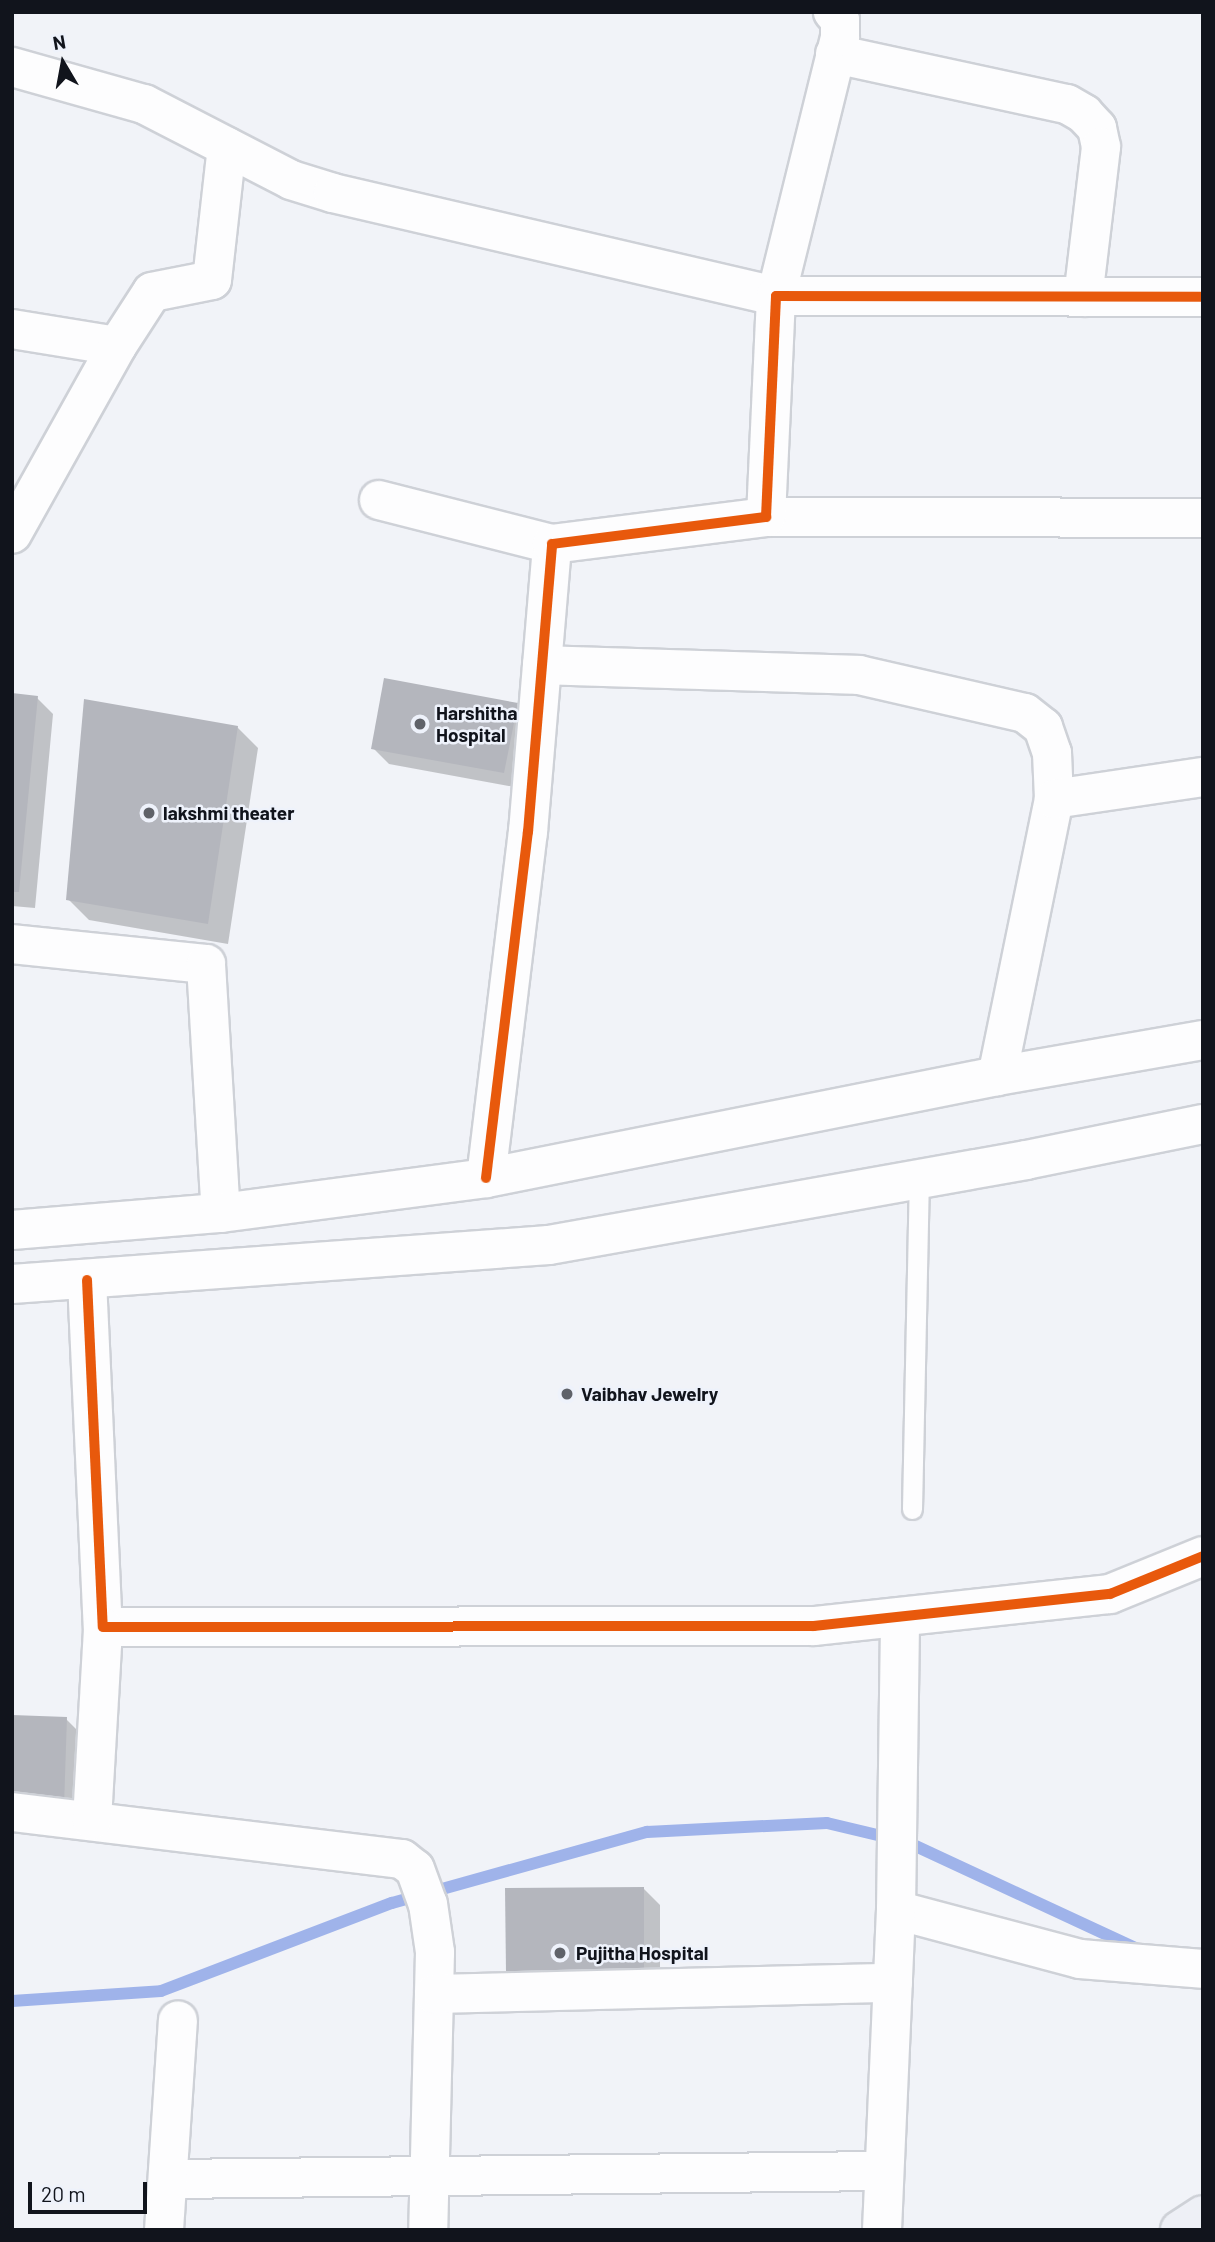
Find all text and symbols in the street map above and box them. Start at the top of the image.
north arrow [28,28,98,98]
text: N [51,29,67,54]
place label: Harshitha Hospital [436,702,518,746]
marker: Harshitha Hospital [410,714,430,734]
place label: lakshmi theater [163,802,294,824]
marker: lakshmi theater [141,805,157,821]
place label: Vaibhav Jewelry [581,1383,718,1405]
marker: Vaibhav Jewelry [559,1386,575,1402]
place label: Pujitha Hospital [576,1942,708,1964]
marker: Pujitha Hospital [550,1943,570,1963]
scale bar [32,2168,150,2212]
text: 20 m [41,2181,86,2206]

